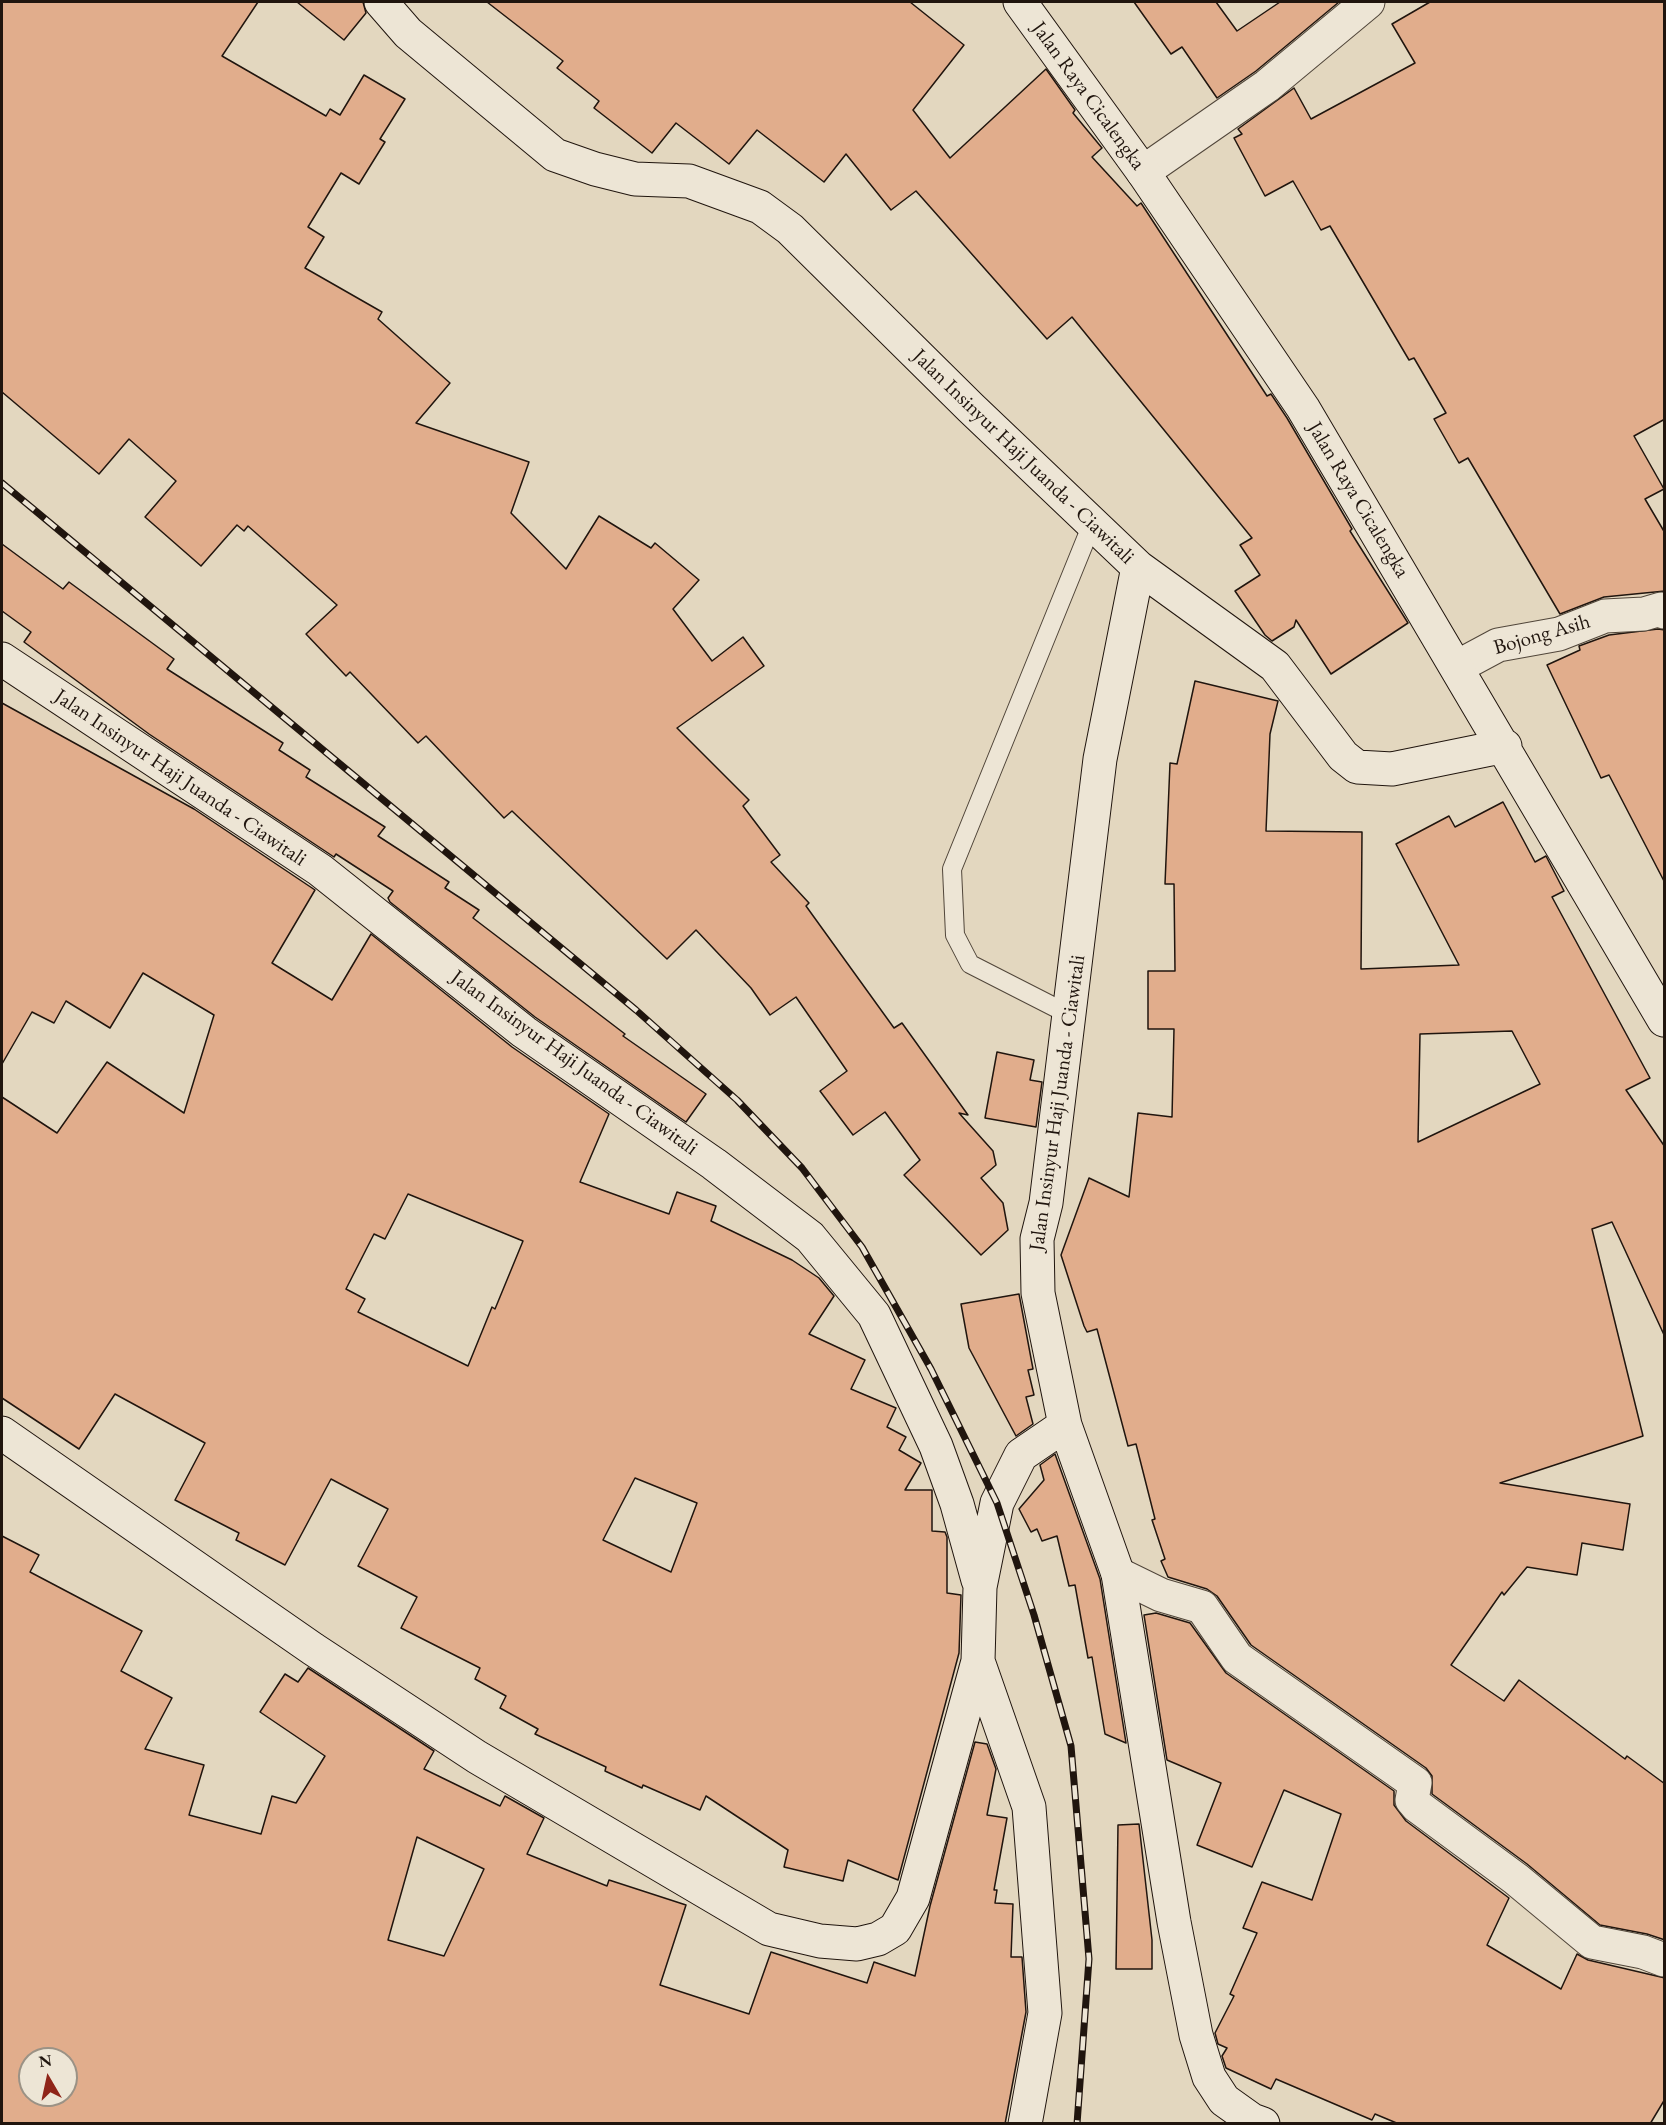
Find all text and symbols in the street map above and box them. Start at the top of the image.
street label: Jalan Raya Cicalengka [1026,17,1150,175]
street label: Jalan Insinyur Haji Juanda - Ciawitali [907,344,1139,570]
street label: Jalan Raya Cicalengka [1302,418,1414,582]
street label: Bojong Asih [1491,609,1593,661]
street label: Jalan Insinyur Haji Juanda - Ciawitali [49,684,311,872]
street label: Jalan Insinyur Haji Juanda - Ciawitali [1025,953,1091,1253]
street label: Jalan Insinyur Haji Juanda - Ciawitali [446,965,702,1161]
north arrow [18,2047,78,2107]
text: N [37,2049,53,2072]

